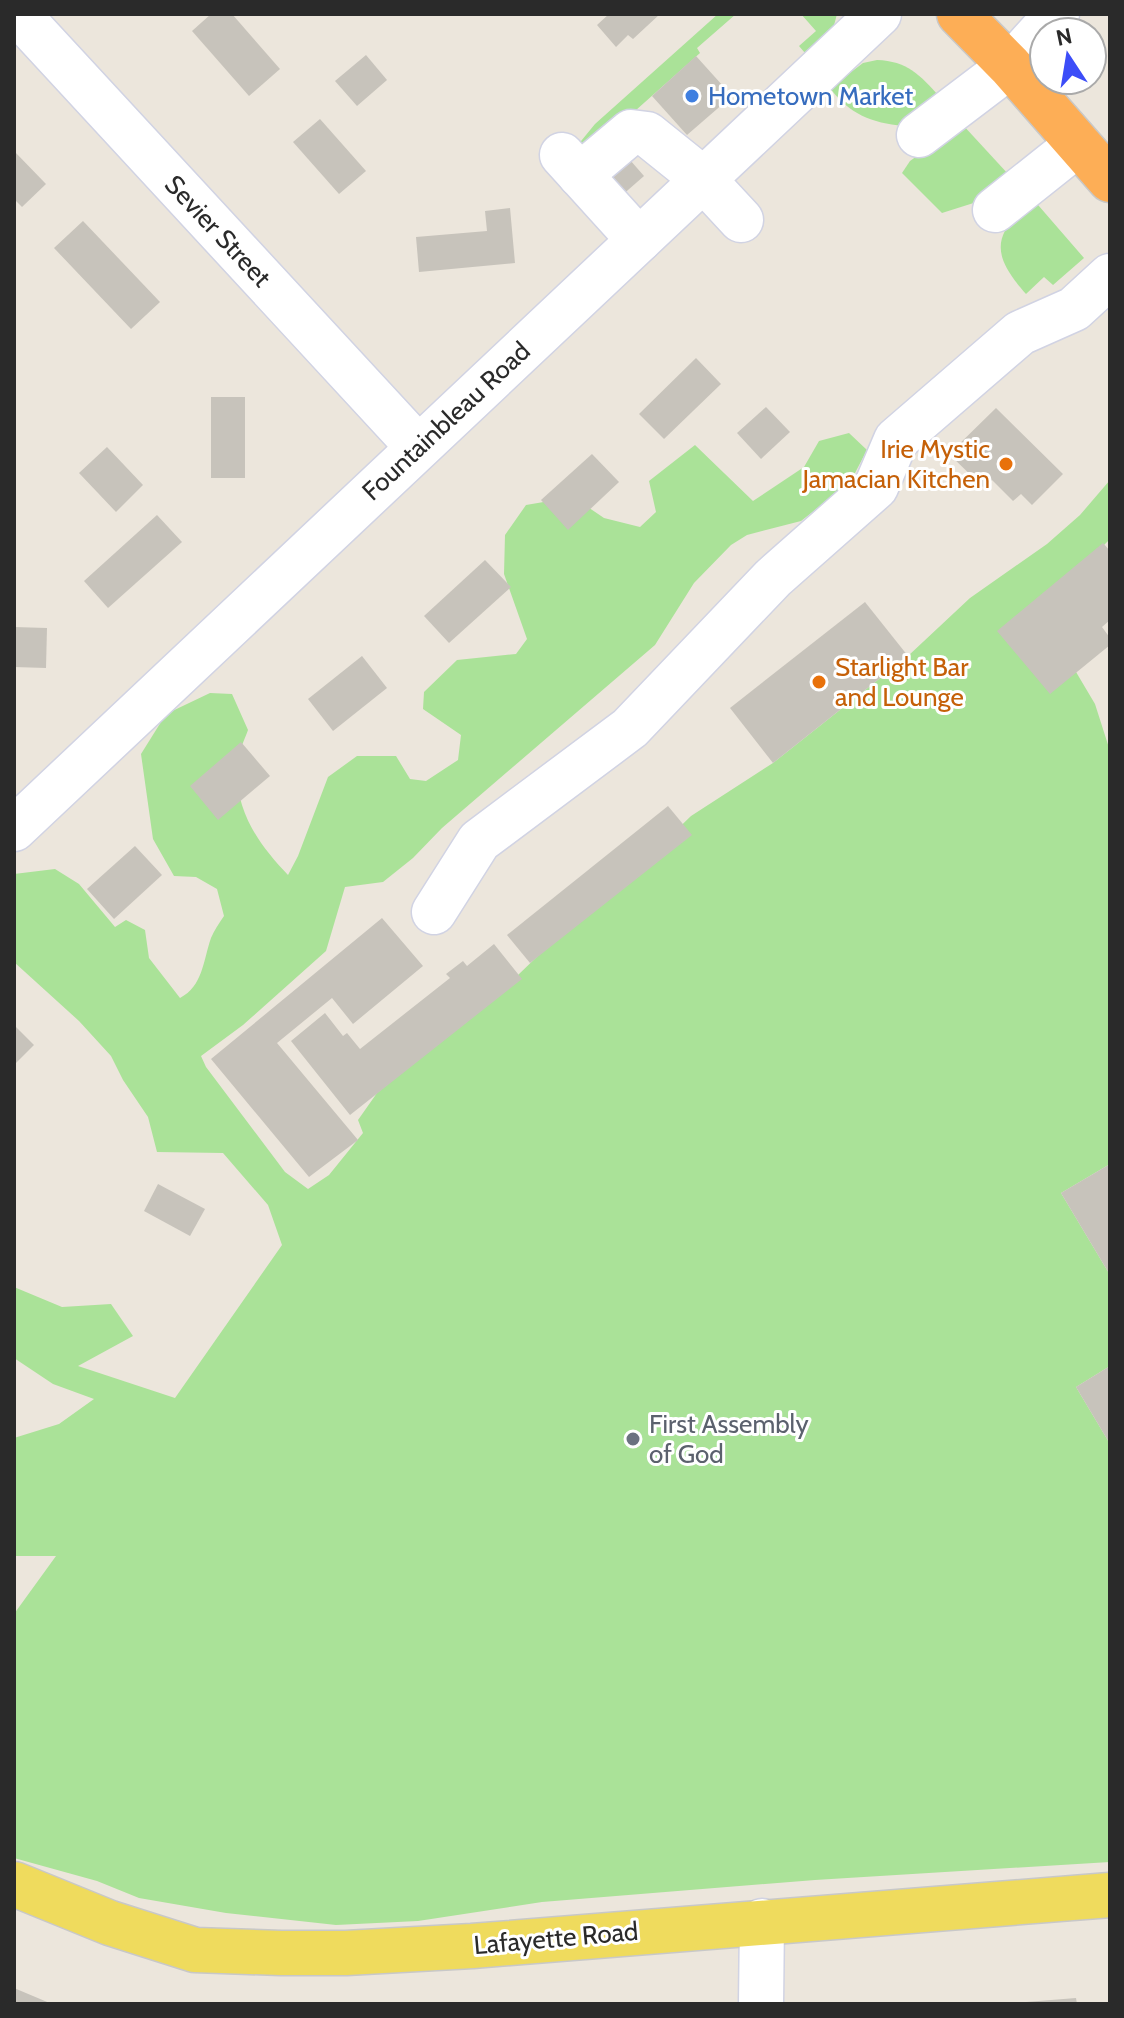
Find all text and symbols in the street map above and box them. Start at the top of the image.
north arrow [1028,16,1108,96]
text: N [1054,22,1074,52]
place label: Hometown Market [708,80,914,112]
marker: Hometown Market [683,87,701,105]
street label: Sevier Street [158,169,278,294]
street label: Fountainbleau Road [355,335,537,507]
place label: Irie Mystic Jamacian Kitchen [801,433,990,495]
marker: Irie Mystic Jamacian Kitchen [997,455,1015,473]
place label: Starlight Bar and Lounge [835,651,969,713]
marker: Starlight Bar and Lounge [810,673,828,691]
place label: First Assembly of God [649,1408,809,1470]
marker: First Assembly of God [624,1430,642,1448]
street label: Lafayette Road [472,1915,640,1961]

